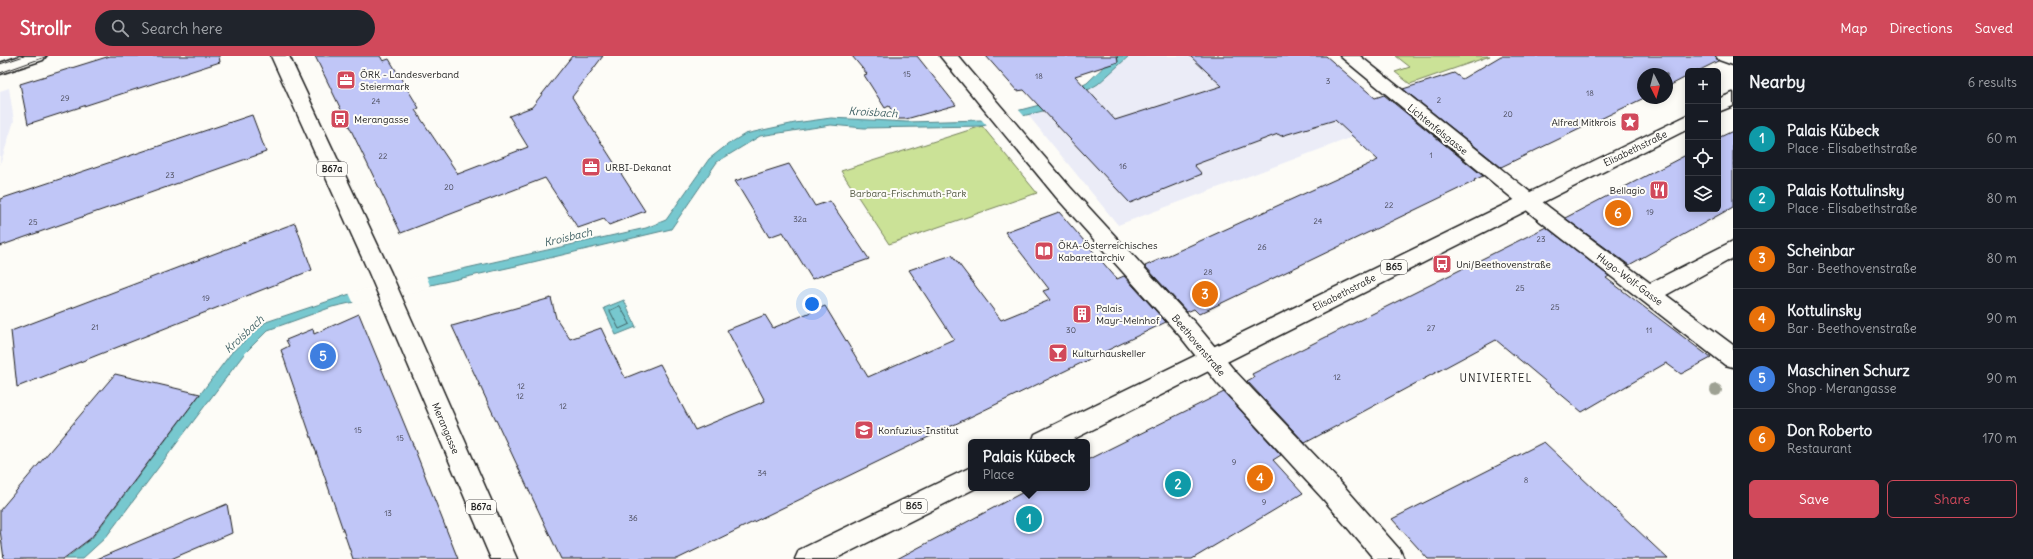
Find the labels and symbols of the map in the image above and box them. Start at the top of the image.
place label: ÖRK - Landesverband Steiermark [360,68,459,93]
north arrow [1637,68,1673,104]
office icon: ÖRK - Landesverband Steiermark [335,69,357,91]
house number: 15 [903,69,911,79]
house number: 18 [1035,71,1043,81]
house number: 3 [1326,76,1331,86]
house number: 18 [1586,88,1594,98]
house number: 29 [61,93,70,103]
house number: 2 [1437,95,1442,105]
house number: 24 [372,96,381,106]
street label: Lichtenfelsgasse [1405,101,1470,158]
water label: Kroisbach [848,104,899,120]
bus stop icon: Merangasse [329,108,351,130]
house number: 20 [1503,109,1513,119]
place icon: Alfred Mitkrois [1619,111,1641,133]
place label: Merangasse [354,113,409,126]
place label: Alfred Mitkrois [1551,116,1616,129]
street label: Elisabethstraße [1601,127,1669,169]
house number: 1 [1429,150,1433,160]
house number: 22 [379,151,388,161]
office icon: URBI-Dekanat [580,156,602,178]
place label: URBI-Dekanat [605,161,672,174]
house number: 16 [1119,161,1127,171]
road number: B67a [317,162,347,176]
house number: 23 [166,170,175,180]
restaurant icon: Bellagio [1648,179,1670,201]
house number: 20 [444,182,454,192]
place label: Bellagio [1609,184,1645,197]
park label: Barbara-Frischmuth-Park [850,187,966,200]
pin: 6 [1605,198,1631,228]
house number: 22 [1385,200,1394,210]
house number: 19 [1646,207,1654,217]
house number: 32a [793,214,807,224]
house number: 24 [1314,216,1323,226]
house number: 25 [29,217,38,227]
water label: Kroisbach [543,225,594,249]
house number: 23 [1537,234,1546,244]
place label: ÖKA-Österreichisches Kabarettarchiv [1058,239,1158,264]
library icon: ÖKA-Österreichisches Kabarettarchiv [1033,240,1055,262]
house number: 26 [1258,242,1267,252]
street label: Hugo-Wolf-Gasse [1594,250,1665,308]
bus stop icon: Uni/Beethovenstraße [1431,253,1453,275]
place label: Uni/Beethovenstraße [1456,258,1551,271]
road number: B65 [1381,260,1407,274]
house number: 28 [1204,267,1213,277]
street label: Elisabethstraße [1310,271,1378,314]
pin: 3 [1192,279,1218,309]
house number: 25 [1516,283,1525,293]
house number: 19 [202,293,210,303]
your location [802,294,822,314]
place label: Palais Mayr-Melnhof [1096,302,1160,327]
house number: 25 [1551,302,1560,312]
building icon: Palais Mayr-Melnhof [1071,303,1093,325]
water label: Kroisbach [221,312,267,356]
street label: Beethovenstraße [1169,312,1228,379]
house number: 21 [91,322,99,332]
house number: 27 [1427,323,1435,333]
house number: 30 [1066,325,1076,335]
house number: 11 [1646,325,1652,335]
pin: 5 [310,341,336,371]
bar icon: Kulturhauskeller [1047,342,1069,364]
place label: Kulturhauskeller [1072,347,1146,360]
district label: UNIVIERTEL [1459,371,1533,385]
house number: 12 [1333,372,1341,382]
house number: 12 [517,381,525,391]
house number: 12 [516,391,524,401]
street label: Merangasse [429,400,462,456]
house number: 12 [559,401,567,411]
school or university icon: Konfuzius-Institut [853,419,875,441]
place label: Konfuzius-Institut [878,424,959,437]
house number: 15 [354,425,362,435]
house number: 15 [396,433,404,443]
house number: 9 [1232,457,1237,467]
pin: 4 [1247,463,1273,493]
house number: 34 [757,468,767,478]
pin: 2 [1165,469,1191,499]
house number: 8 [1524,475,1529,485]
house number: 9 [1262,497,1267,507]
road number: B65 [901,499,927,513]
road number: B67a [466,500,496,514]
pin: 1 [1016,504,1042,534]
house number: 13 [384,508,392,518]
house number: 36 [628,513,638,523]

